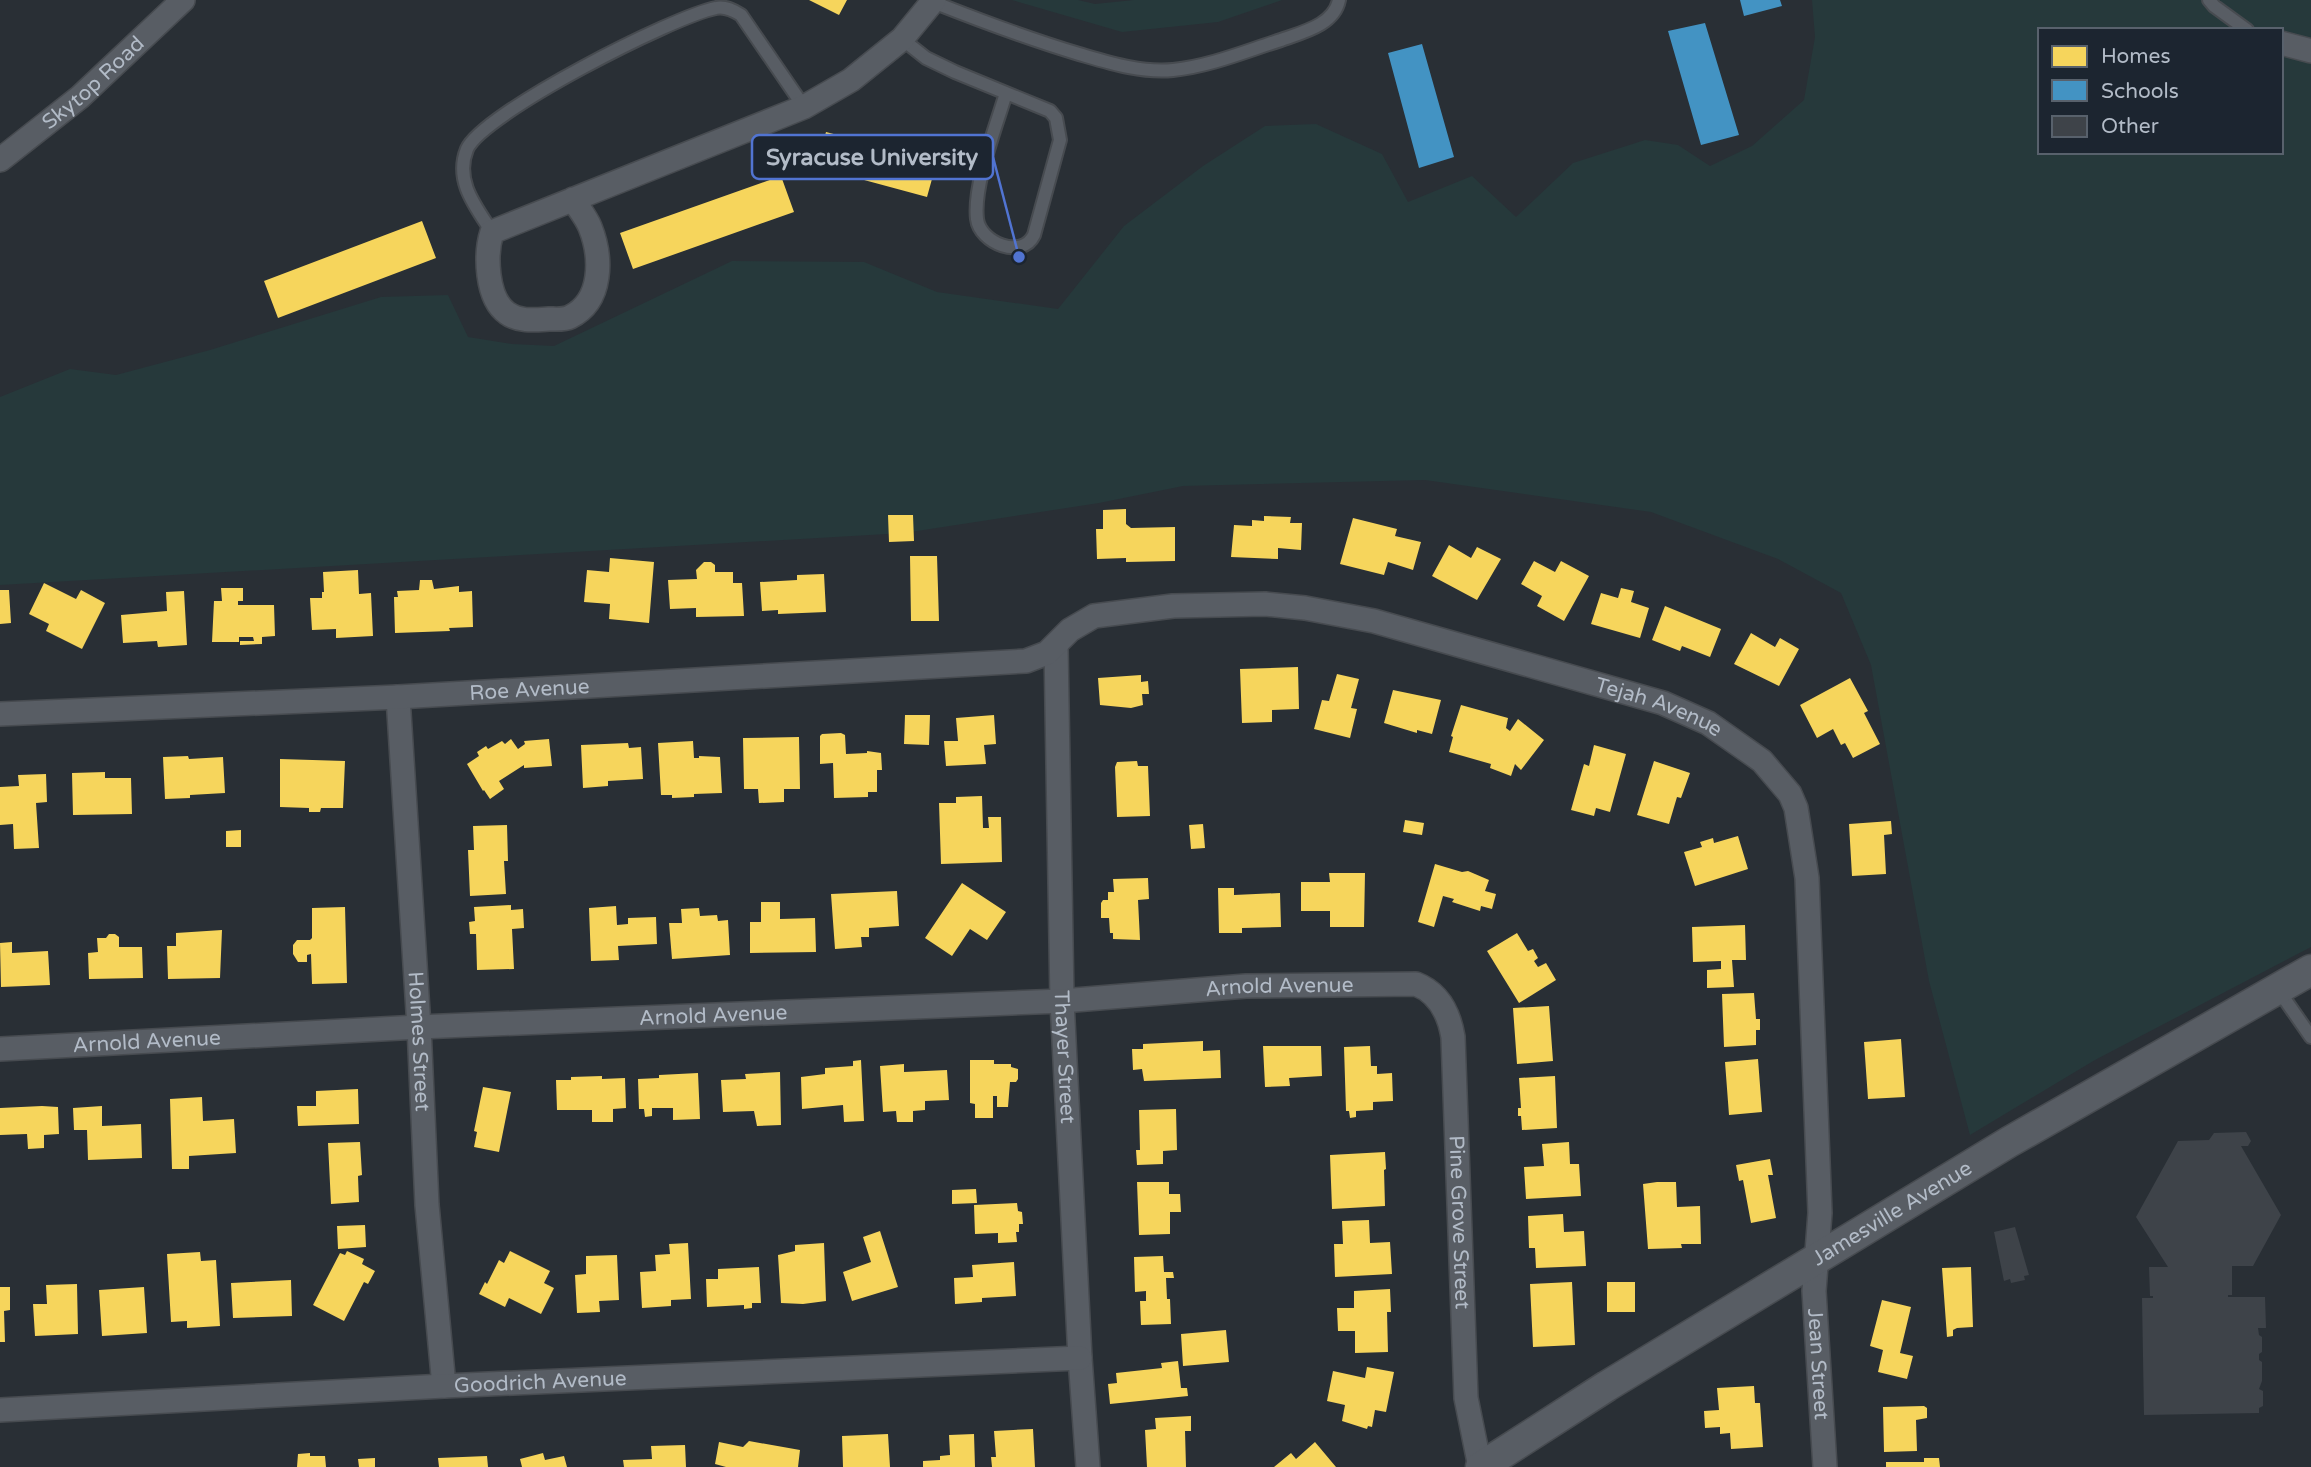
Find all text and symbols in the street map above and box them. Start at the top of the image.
legend [2038,28,2283,154]
street label: Skytop Road [37,31,150,135]
text: Homes [2101,44,2171,69]
text: Schools [2101,79,2179,104]
text: Other [2101,114,2159,139]
callout: Syracuse University [752,135,993,179]
text: Syracuse University [766,144,979,172]
street label: Tejah Avenue [1592,672,1727,742]
street label: Roe Avenue [469,674,590,706]
street label: Holmes Street [402,970,435,1112]
street label: Arnold Avenue [1204,973,1354,1002]
street label: Thayer Street [1049,990,1080,1124]
street label: Arnold Avenue [639,1000,788,1031]
street label: Arnold Avenue [72,1025,222,1058]
street label: Pine Grove Street [1444,1135,1475,1310]
street label: Jamesville Avenue [1808,1156,1977,1271]
street label: Jean Street [1802,1308,1834,1421]
street label: Goodrich Avenue [453,1366,627,1399]

